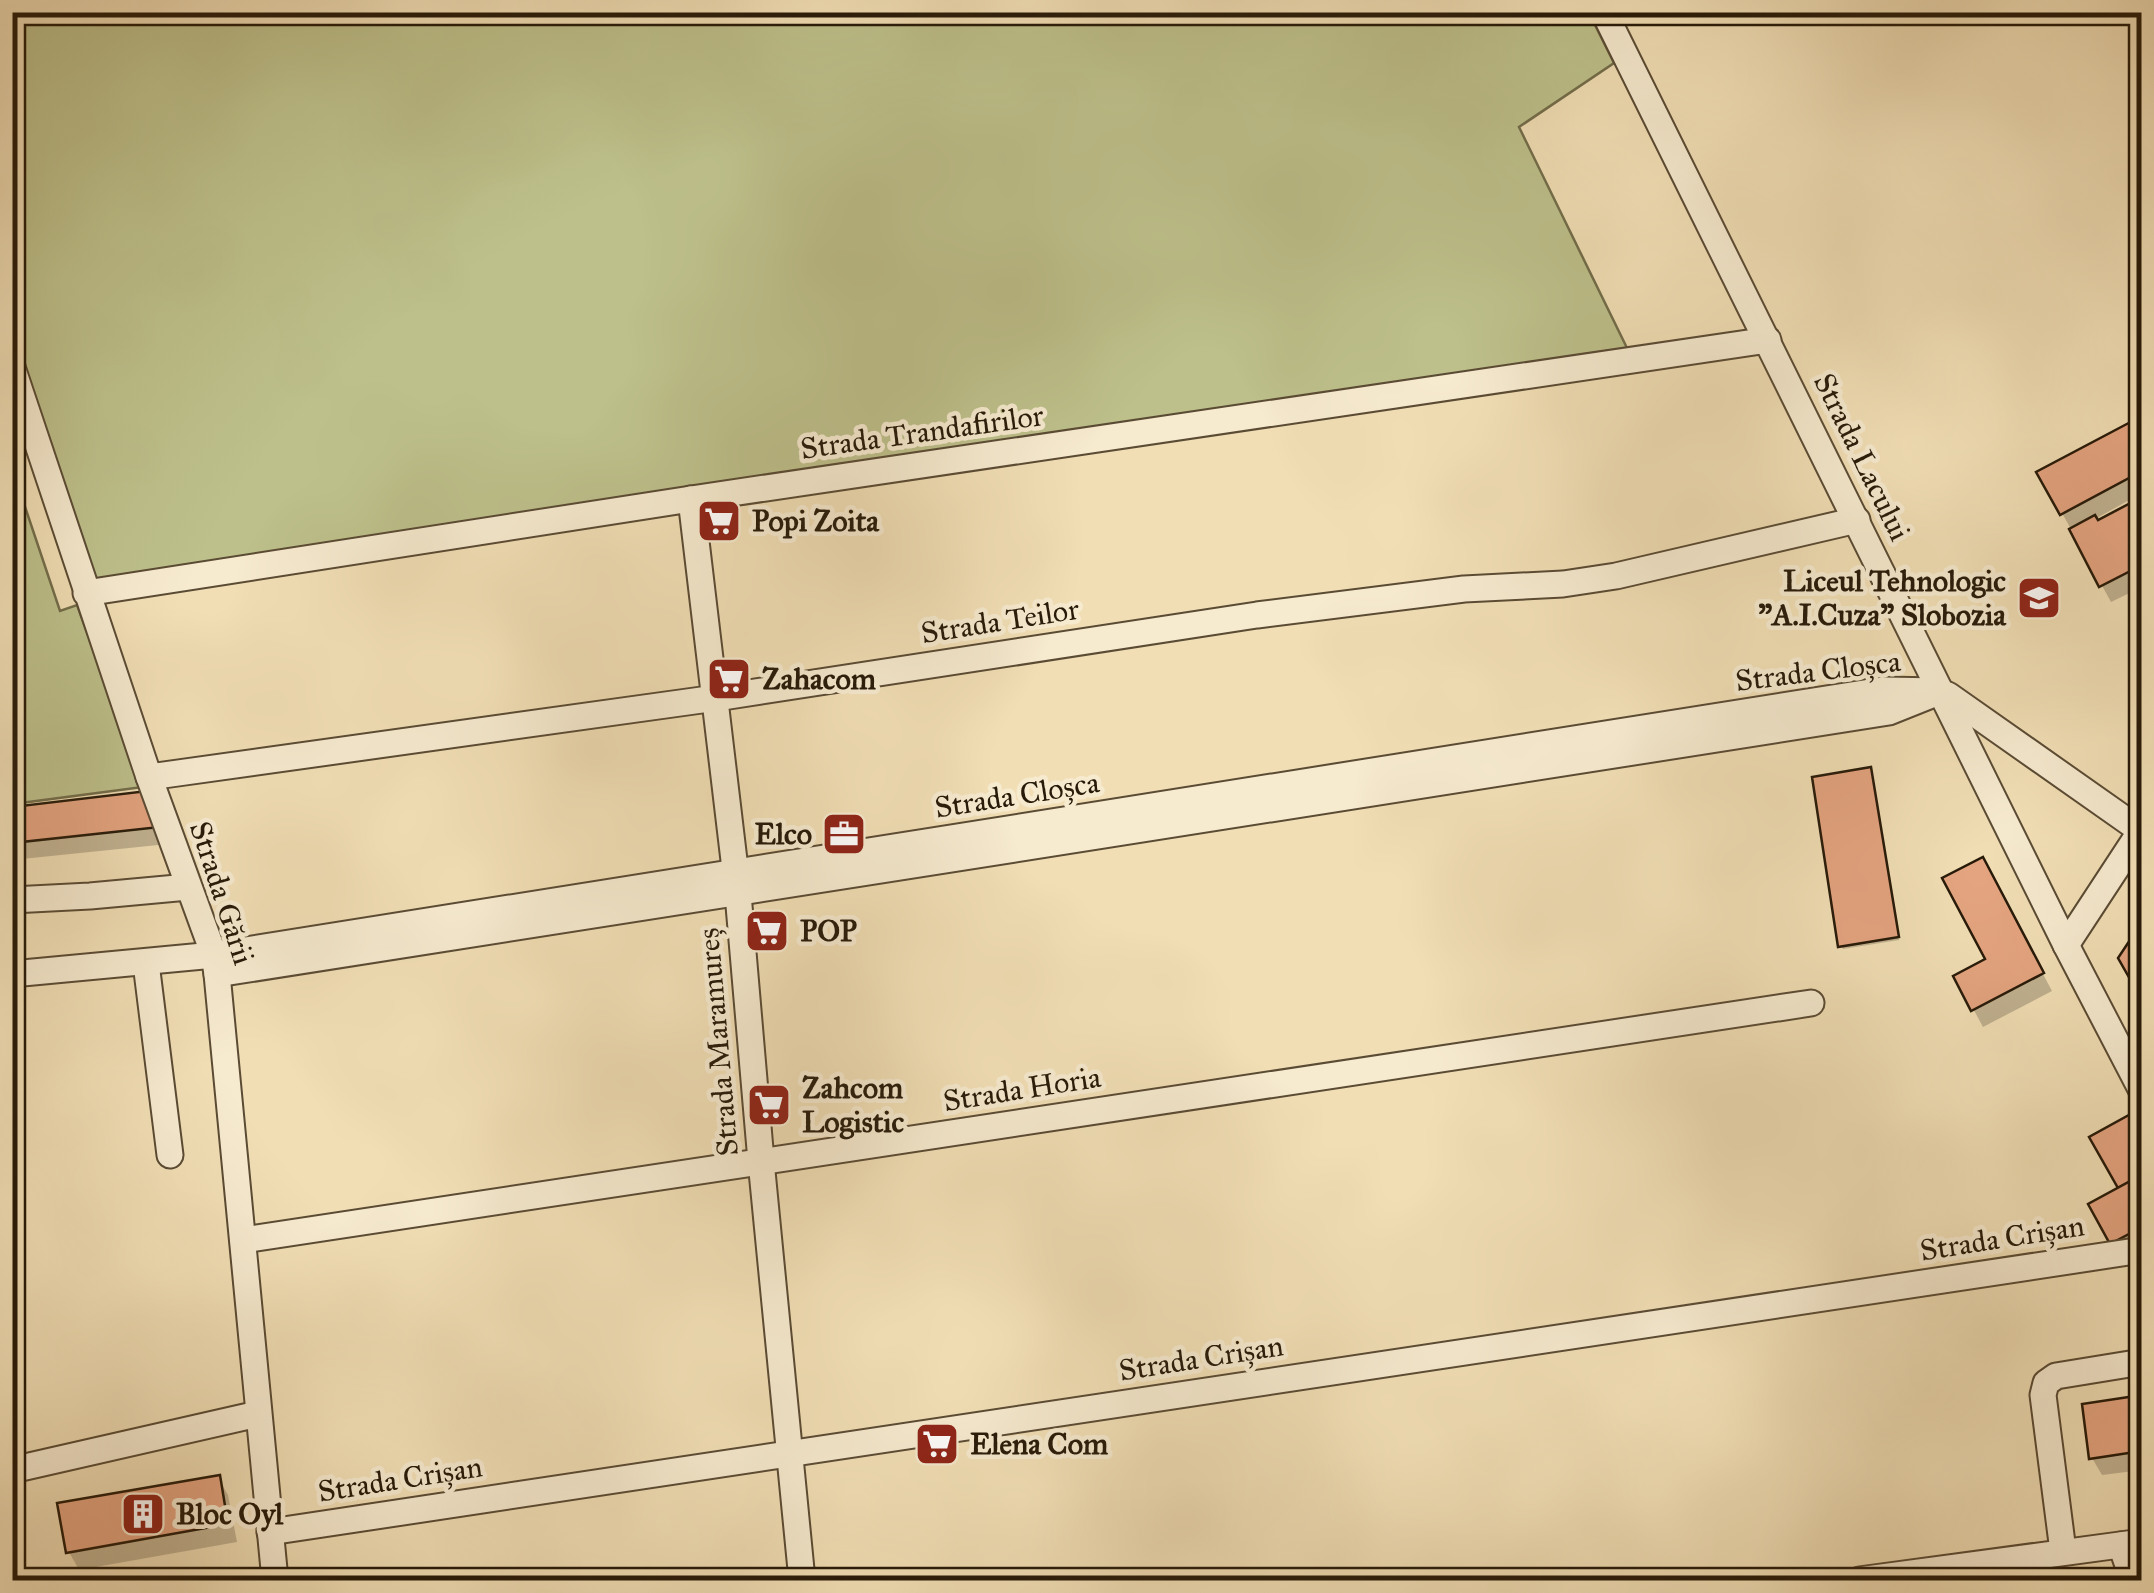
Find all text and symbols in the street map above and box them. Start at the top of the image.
street label: Strada Lacului [1806,367,1918,547]
street label: Strada Trandafirilor [798,397,1047,467]
supermarket icon: Popi Zoita [696,498,742,544]
place label: Popi Zoita [752,503,880,539]
place label: Liceul Tehnologic "A.I.Cuza" Slobozia [1758,563,2007,633]
school or university icon: Liceul Tehnologic "A.I.Cuza" Slobozia [2016,575,2062,621]
street label: Strada Teilor [918,591,1082,651]
street label: Strada Cloșca [1733,643,1903,699]
supermarket icon: Zahacom [706,656,752,702]
place label: Zahacom [762,661,877,697]
street label: Strada Cloșca [932,764,1102,826]
office icon: Elco [821,811,867,857]
place label: Elco [754,816,812,852]
street label: Strada Gării [182,817,262,969]
supermarket icon: POP [744,908,790,954]
place label: POP [800,913,857,949]
street label: Strada Maramureș [690,926,746,1158]
street label: Strada Horia [941,1059,1104,1119]
place label: Zahcom Logistic [802,1070,904,1140]
supermarket icon: Zahcom Logistic [746,1082,792,1128]
street label: Strada Crișan [1917,1207,2087,1269]
street label: Strada Crișan [1116,1327,1286,1389]
supermarket icon: Elena Com [914,1421,960,1467]
place label: Elena Com [970,1426,1109,1462]
street label: Strada Crișan [315,1448,485,1510]
building icon: Bloc Oyl [120,1491,166,1537]
place label: Bloc Oyl [176,1496,284,1532]

